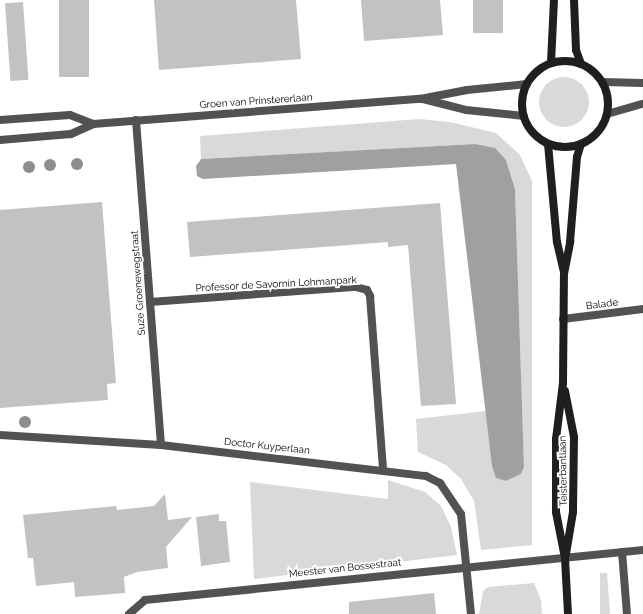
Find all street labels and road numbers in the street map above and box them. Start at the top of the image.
street label: Groen van Prinstererlaan [199,91,313,111]
street label: Suze Groenewegstraat [128,230,148,336]
street label: Professor de Savornin Lohmanpark [195,274,357,294]
street label: Balade [585,296,619,312]
street label: Doctor Kuyperlaan [223,436,311,456]
street label: Teisterbantlaan [556,436,570,506]
street label: Meester van Bossestraat [288,556,402,580]

